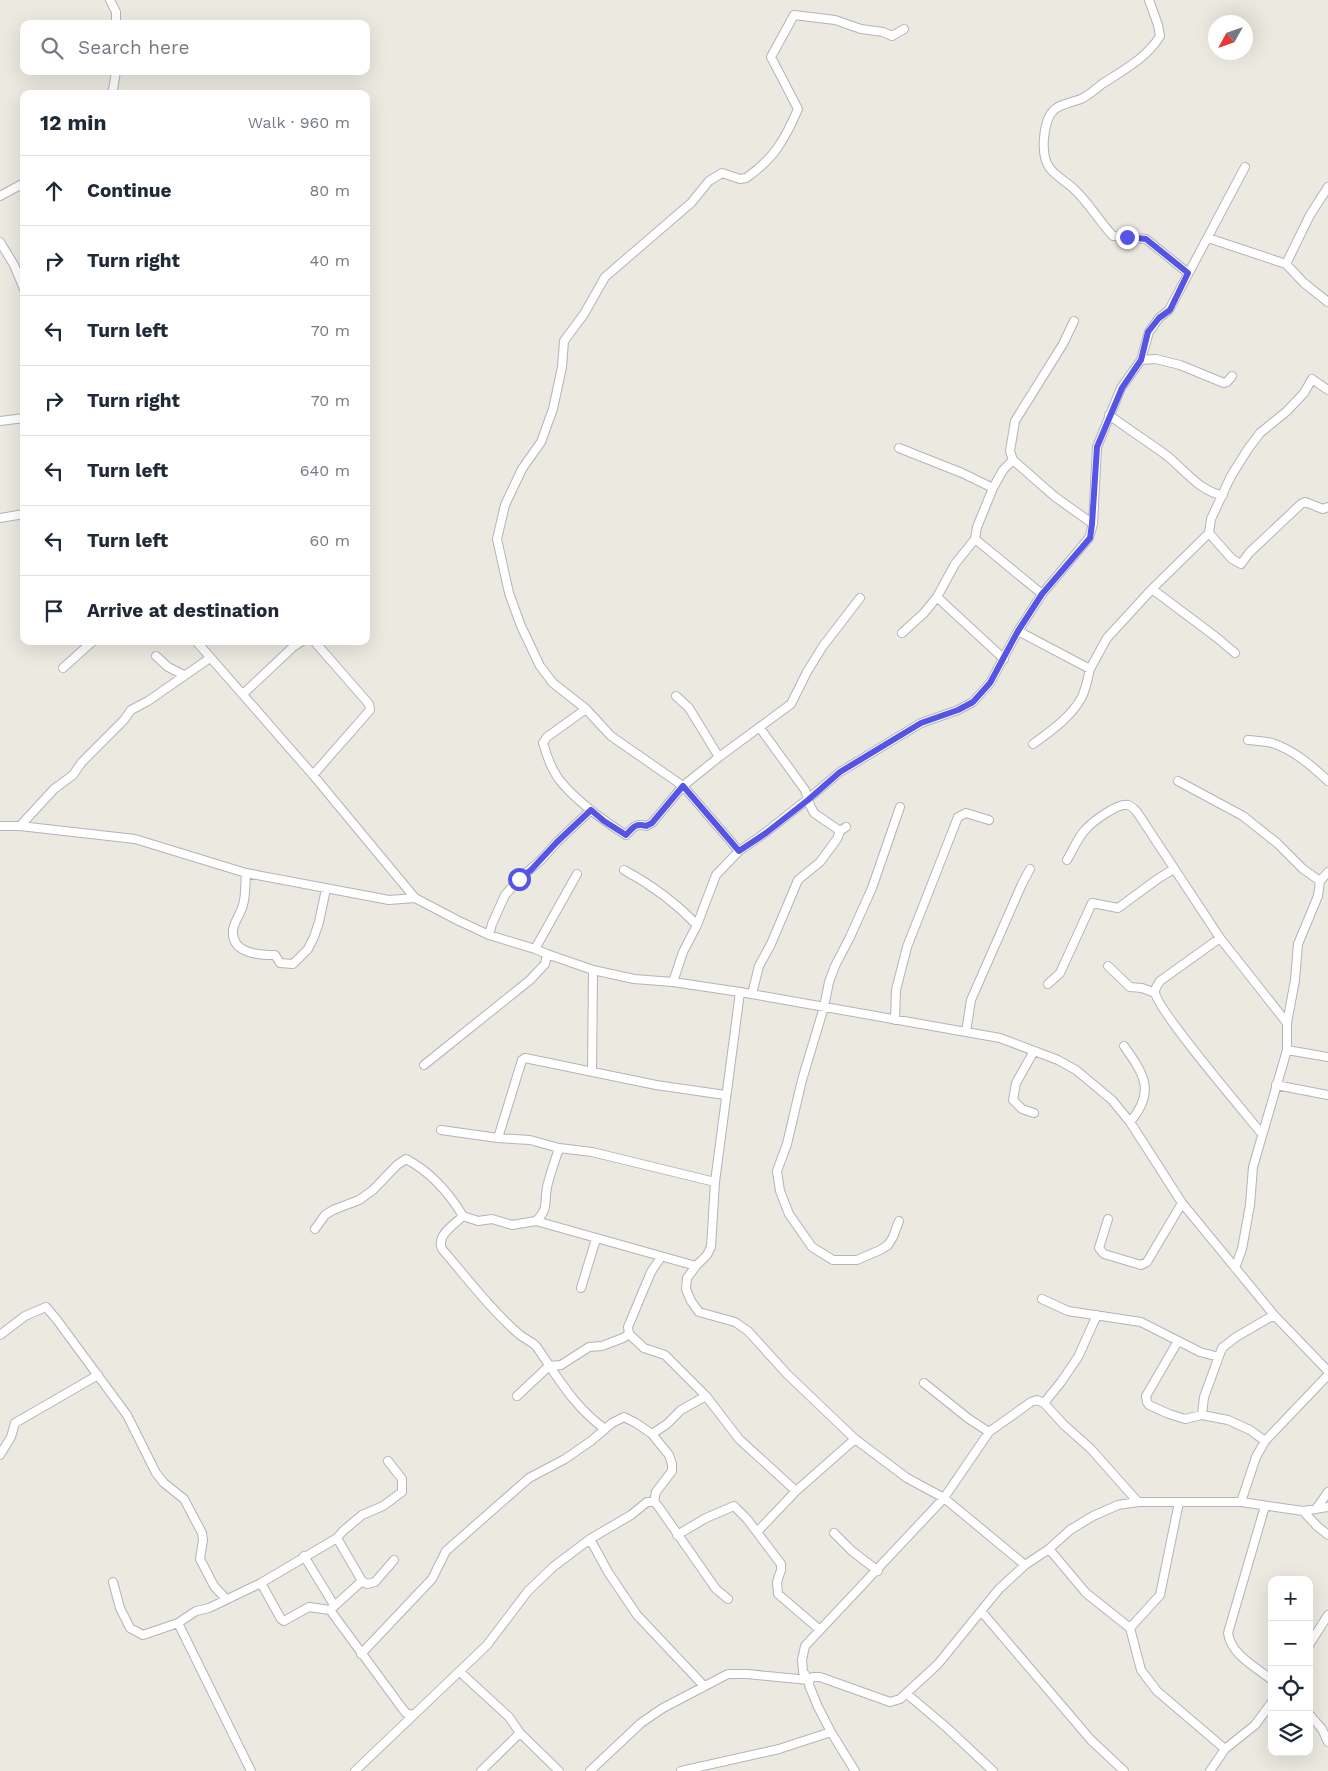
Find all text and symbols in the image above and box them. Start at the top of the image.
north arrow [1208,15,1253,60]
search box [20,20,370,75]
icon: search [38,34,66,62]
text: Search here [78,36,189,59]
text: 12 min [40,110,106,135]
text: Walk · 960 m [248,113,350,132]
icon: ahead [40,177,68,205]
text: Continue [87,179,171,202]
text: 80 m [309,181,350,200]
route end [1116,226,1139,249]
icon: right [40,247,68,275]
text: Turn right [87,249,180,272]
text: 40 m [310,251,350,270]
icon: left [40,317,68,345]
text: Turn left [87,319,168,342]
text: 70 m [311,321,350,340]
icon: right [40,387,68,415]
text: Turn right [87,389,180,412]
text: 70 m [311,391,350,410]
icon: left [40,457,68,485]
text: Turn left [87,459,168,482]
text: 640 m [300,461,350,480]
icon: left [40,527,68,555]
text: Turn left [87,529,168,552]
text: 60 m [310,531,350,550]
icon: arrive [40,597,68,625]
text: Arrive at destination [87,599,279,622]
route start [508,868,531,891]
map controls [1268,1576,1313,1756]
button: + [1268,1576,1313,1621]
button: − [1268,1621,1313,1666]
button: locate [1268,1666,1313,1711]
button: layers [1268,1711,1313,1756]

